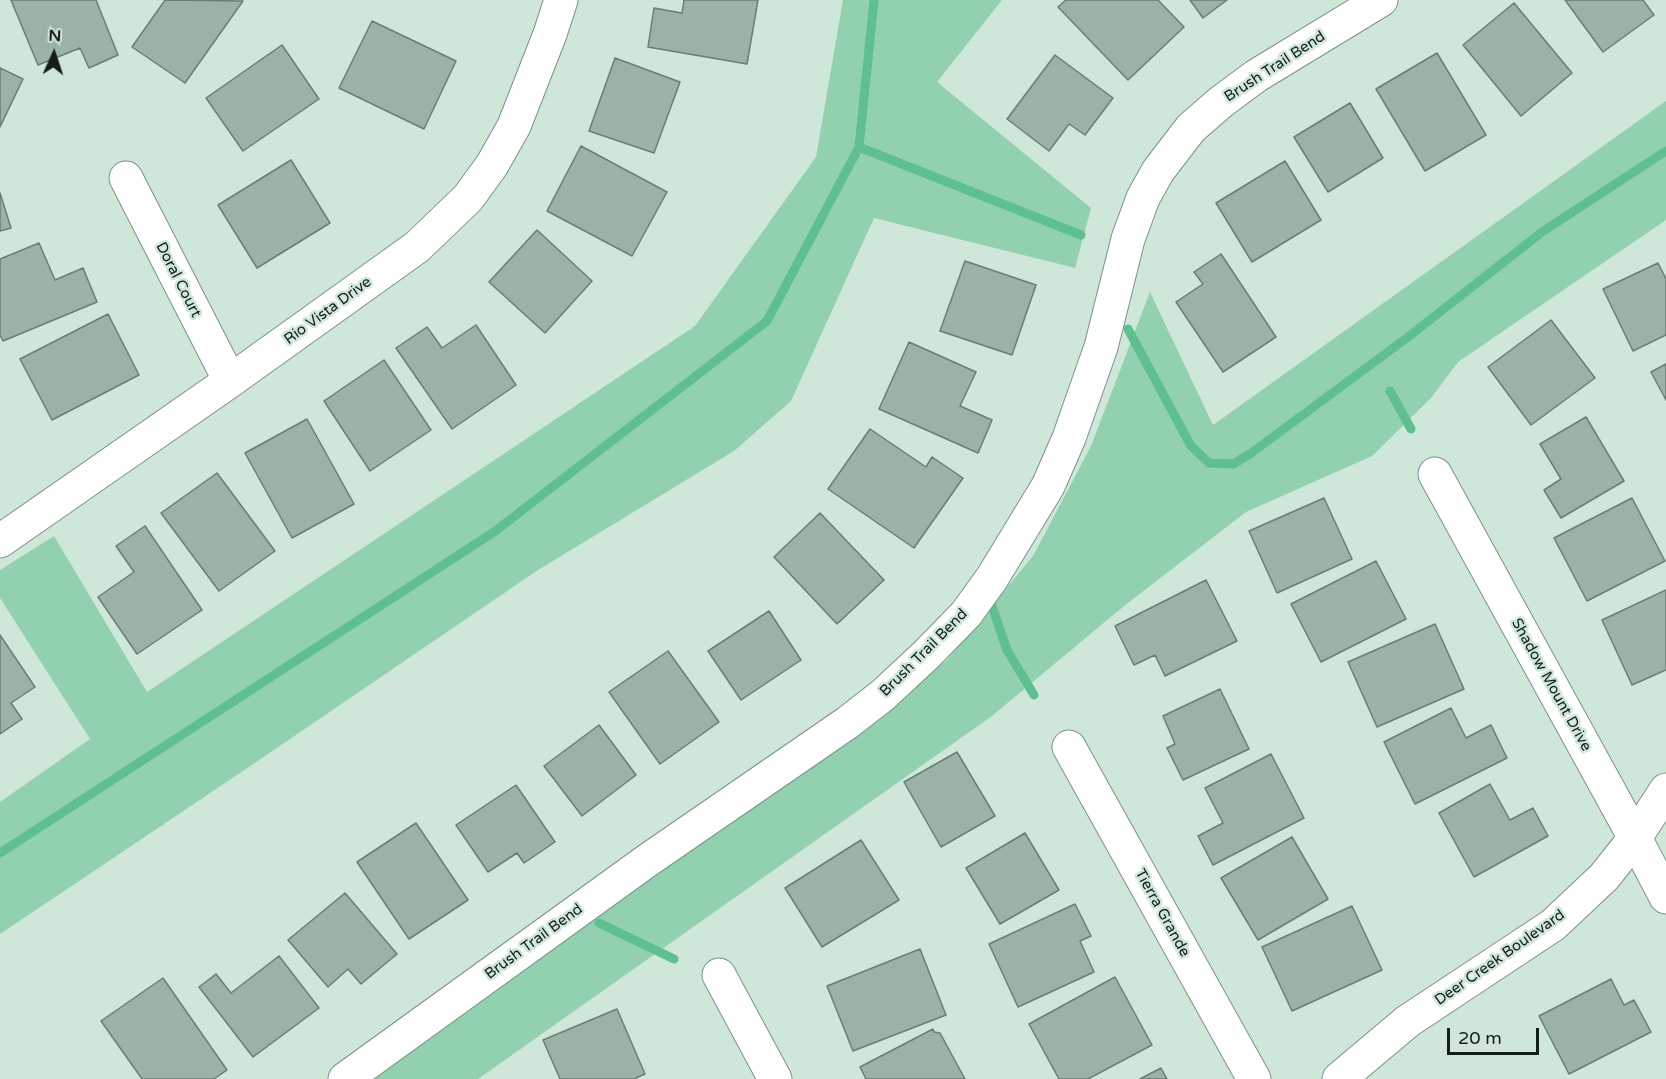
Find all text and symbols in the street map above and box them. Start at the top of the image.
north arrow [24,24,84,84]
text: N [48,26,62,46]
street label: Brush Trail Bend [1221,28,1329,106]
street label: Doral Court [151,239,205,321]
street label: Rio Vista Drive [281,273,375,349]
street label: Brush Trail Bend [876,605,972,701]
street label: Shadow Mount Drive [1507,615,1595,755]
street label: Tierra Grande [1130,866,1194,960]
street label: Brush Trail Bend [482,900,586,984]
street label: Deer Creek Boulevard [1432,906,1568,1010]
scale bar [1450,1016,1542,1054]
text: 20 m [1458,1027,1502,1049]

